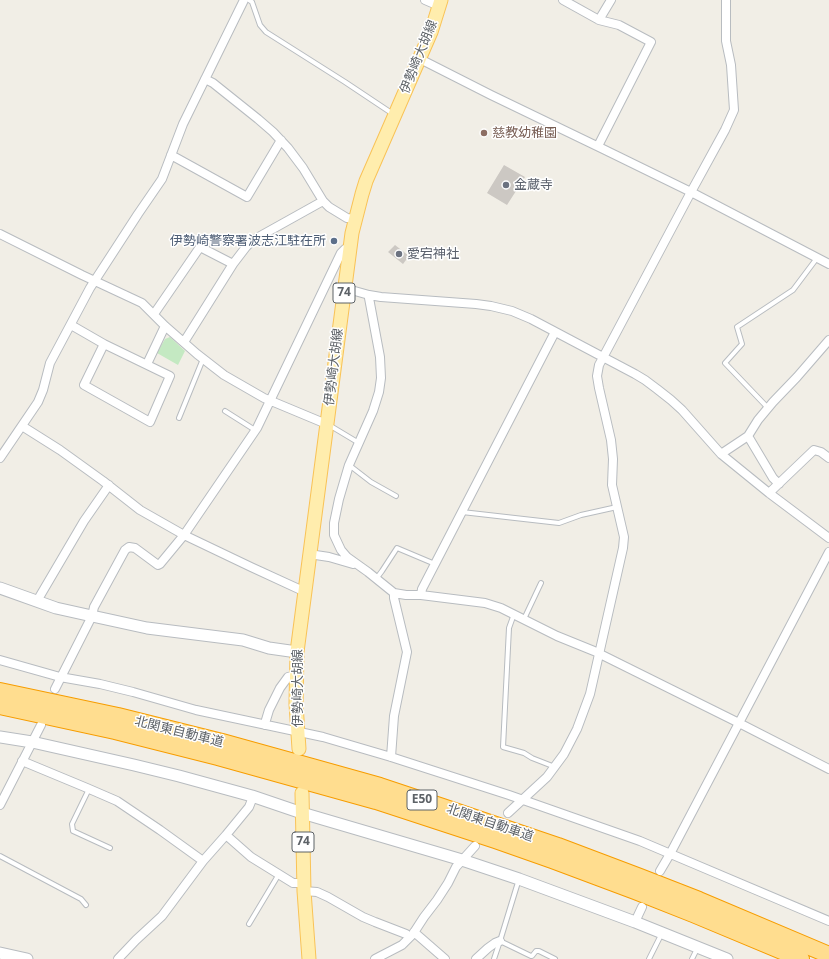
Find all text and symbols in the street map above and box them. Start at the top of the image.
street label: 伊勢崎大胡線 [397,18,441,96]
place label: 慈教幼稚園 [492,125,557,141]
marker: 慈教幼稚園 [479,128,489,138]
place label: 金蔵寺 [514,177,553,193]
marker: 金蔵寺 [501,180,511,190]
place label: 伊勢崎警察署波志江駐在所 [170,233,326,249]
marker: 伊勢崎警察署波志江駐在所 [329,236,339,246]
place label: 愛宕神社 [407,246,459,262]
marker: 愛宕神社 [394,249,404,259]
road number: 74 [333,283,355,303]
street label: 伊勢崎大胡線 [322,327,346,407]
street label: 伊勢崎大胡線 [290,649,306,727]
street label: 北関東自動車道 [133,713,225,751]
road number: E50 [407,790,437,810]
street label: 北関東自動車道 [444,801,536,845]
road number: 74 [292,832,314,852]

